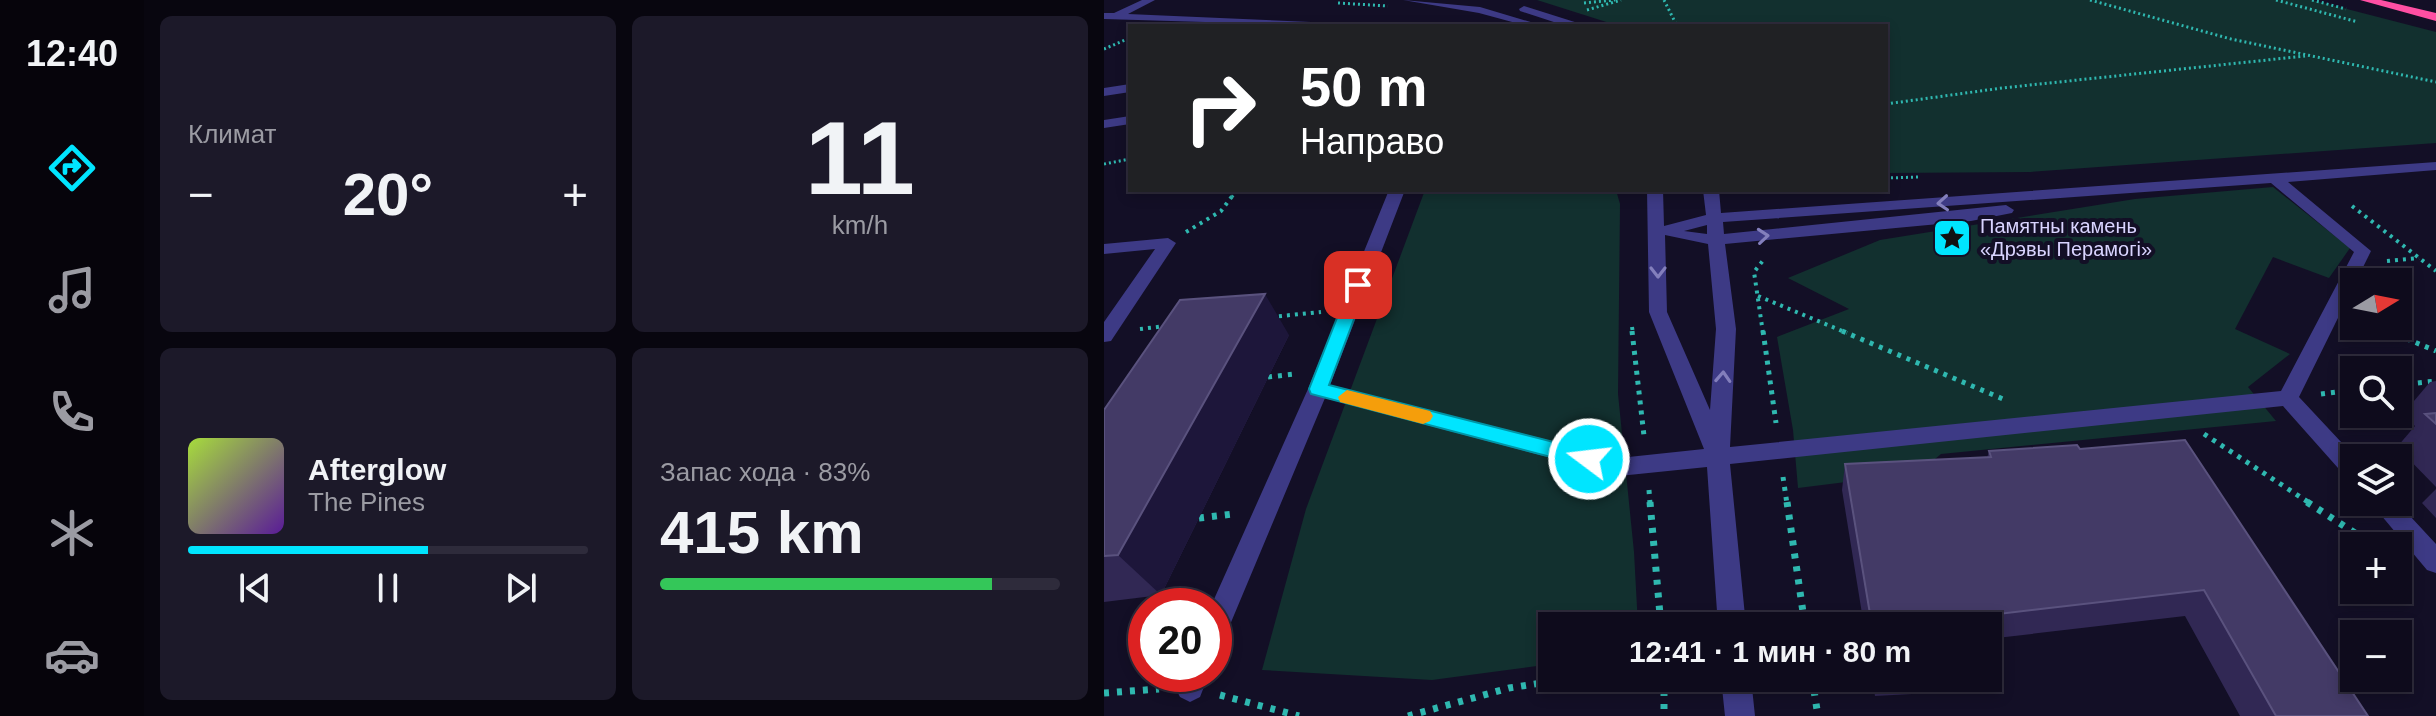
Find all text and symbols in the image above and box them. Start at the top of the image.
text: 12:40 [26,33,118,74]
text: 50 m [1300,55,1428,118]
icon: right [1168,56,1272,160]
text: 11 [805,100,915,216]
text: Климат [188,119,277,149]
text: Направо [1300,121,1444,162]
icon: directions [44,140,100,196]
text: 20° [343,161,433,228]
text: − [188,170,214,219]
text: + [562,170,588,219]
one-way arrow [1936,194,1949,211]
text: km/h [832,210,888,240]
place label: Памятны камень «Дрэвы Перамогі» [1980,215,2152,260]
place icon: Памятны камень «Дрэвы Перамогі» [1931,217,1973,259]
one-way arrow [1757,228,1770,245]
pin [1324,251,1392,319]
icon: music [44,262,100,318]
icon: arrive [1336,263,1380,307]
one-way arrow [1649,266,1667,279]
north arrow [2340,268,2412,340]
map controls [2340,268,2412,692]
button: search [2340,356,2412,428]
one-way arrow [1714,370,1731,383]
icon: phone [44,384,100,440]
position arrow [1547,417,1631,501]
button: layers [2340,444,2412,516]
text: Afterglow [308,453,446,486]
text: Запас хода · 83% [660,457,870,487]
text: The Pines [308,487,425,517]
text: 415 km [660,499,864,566]
icon: climate [44,505,100,561]
button: + [2340,532,2412,604]
icon: previous [233,566,277,610]
icon: pause [366,566,410,610]
icon: next [499,566,543,610]
speed limit sign: 20 [1128,588,1232,692]
button: − [2340,620,2412,692]
icon: car [44,627,100,683]
text: 12:41 · 1 мин · 80 m [1629,635,1911,668]

